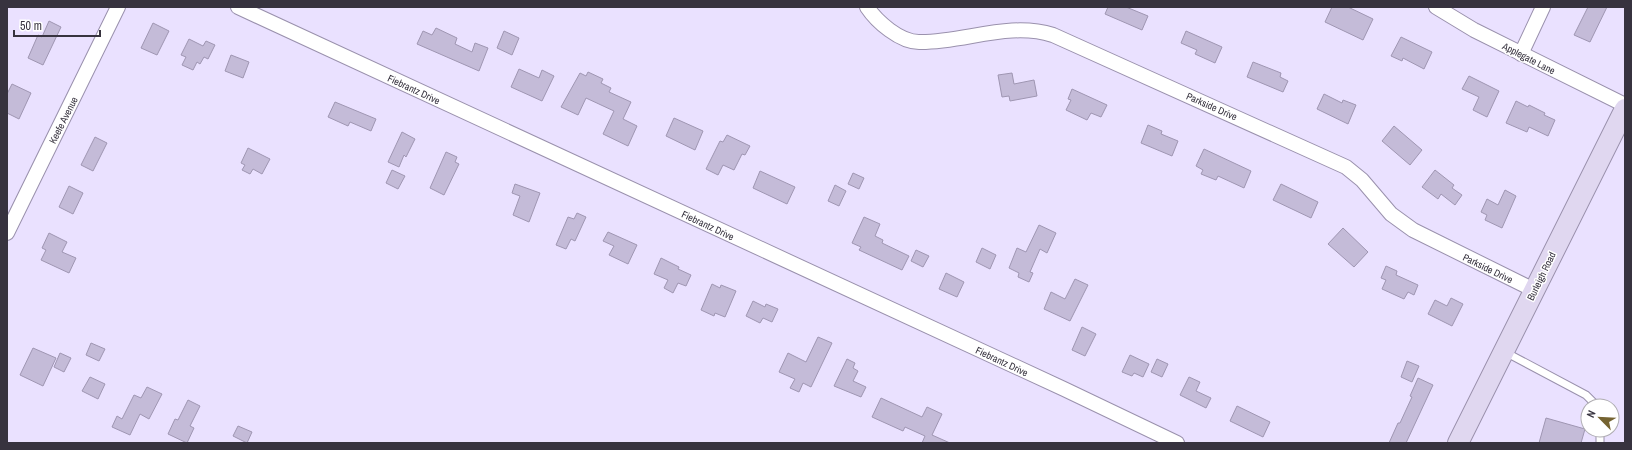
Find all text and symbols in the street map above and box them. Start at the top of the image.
scale bar [14,12,100,38]
text: 50 m [20,18,42,34]
street label: Applegate Lane [1499,39,1558,77]
street label: Fiebrantz Drive [385,72,443,107]
street label: Parkside Drive [1184,89,1240,124]
street label: Keefe Avenue [46,94,81,146]
street label: Fiebrantz Drive [679,208,737,243]
street label: Burleigh Road [1524,250,1559,303]
street label: Parkside Drive [1461,251,1515,286]
street label: Fiebrantz Drive [973,344,1031,379]
north arrow [1580,398,1620,438]
text: N [1583,408,1599,420]

